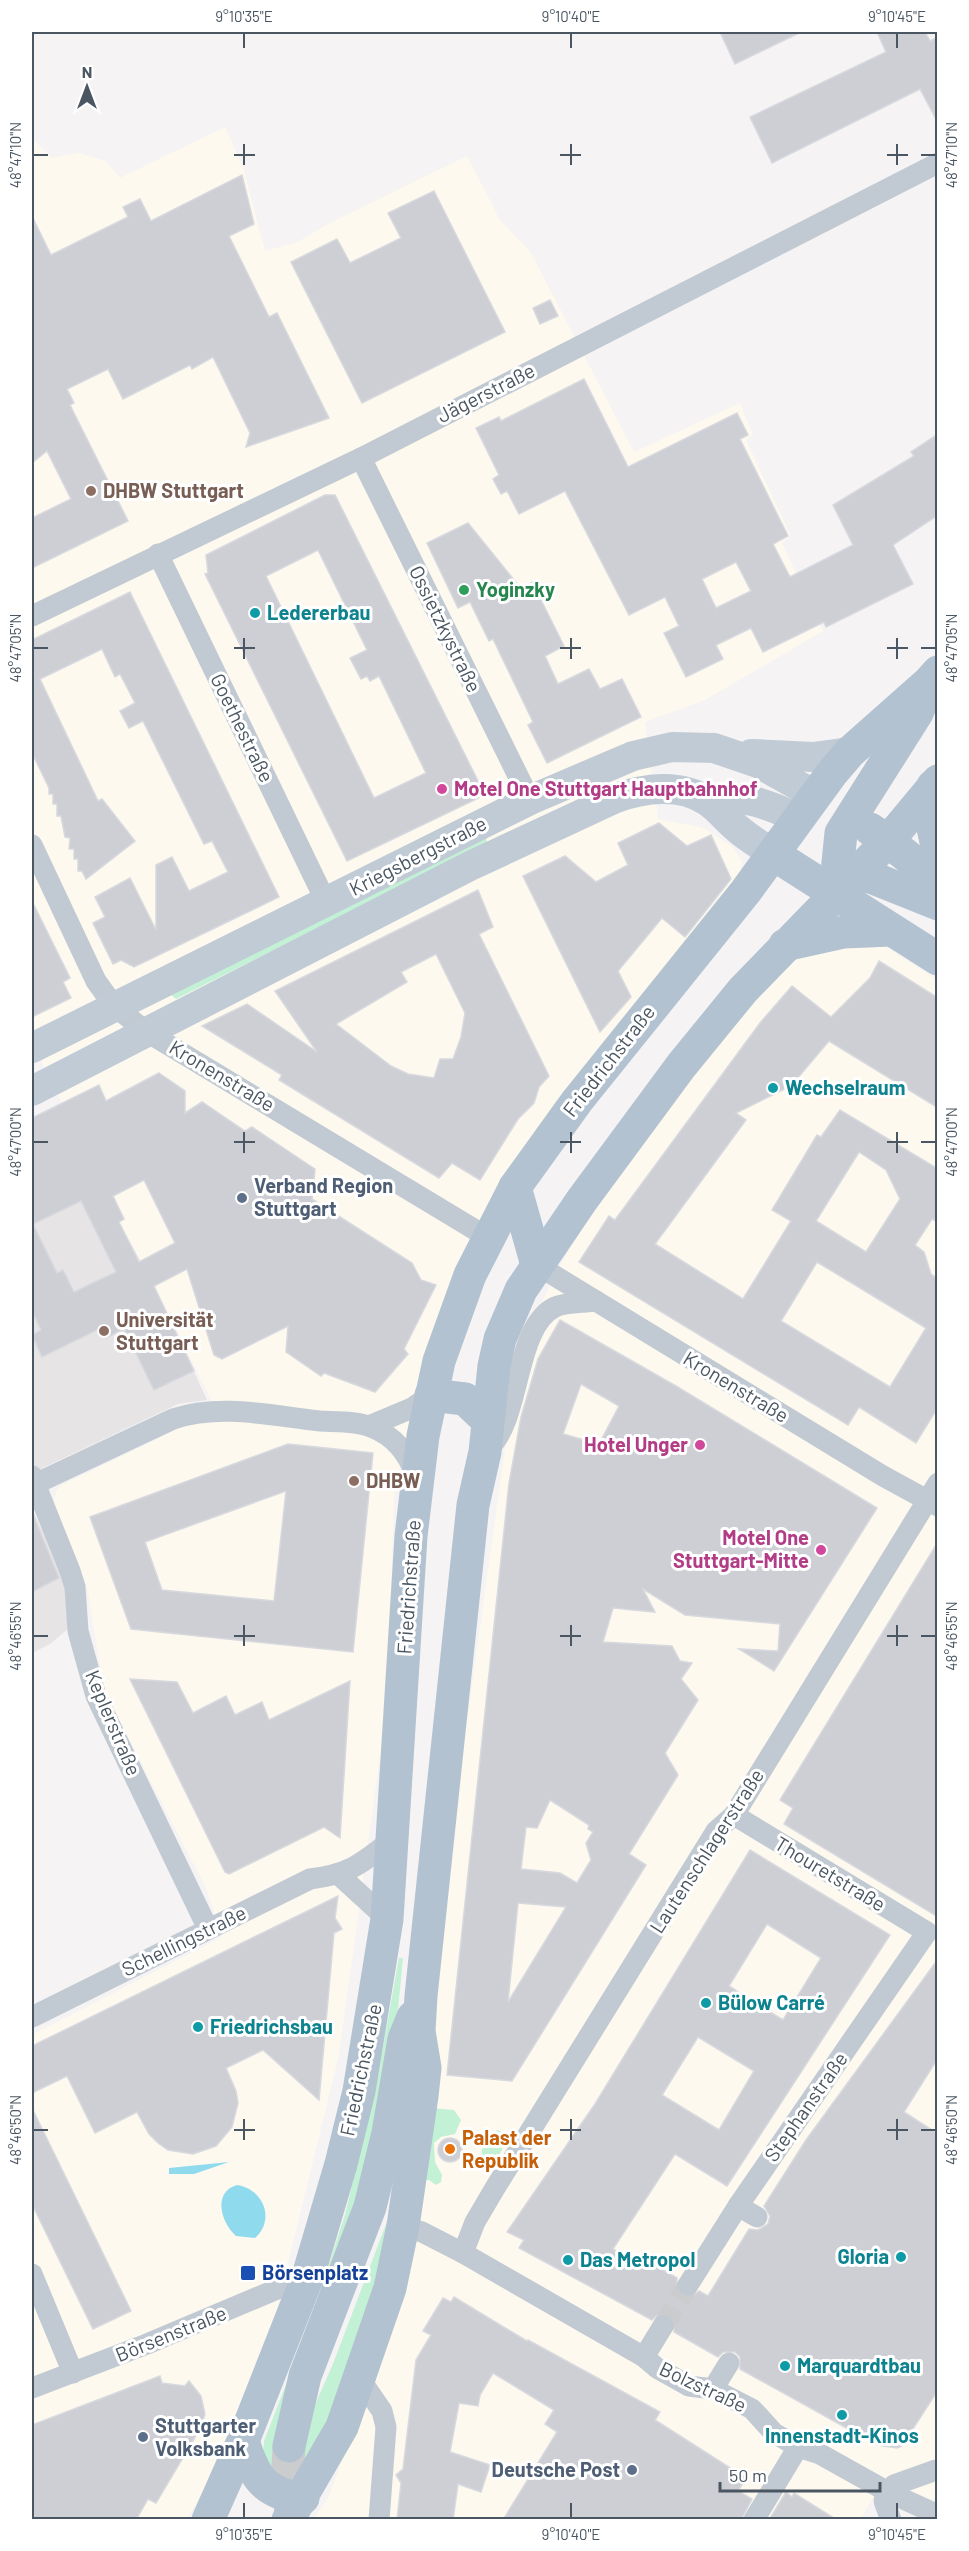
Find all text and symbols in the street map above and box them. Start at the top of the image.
text: 9°10'35"E [215,7,273,25]
text: 9°10'40"E [542,7,600,25]
text: 9°10'45"E [868,7,926,25]
north arrow [57,57,117,117]
text: N [82,62,92,81]
text: 48°47'10"N [6,122,24,188]
text: 48°47'10"N [942,122,960,188]
street label: Jägerstraße [433,357,538,427]
place label: DHBW Stuttgart [103,478,244,502]
marker: DHBW Stuttgart [84,484,98,498]
street label: Ossietzkystraße [405,561,487,696]
place label: Yoginzky [476,577,555,601]
marker: Yoginzky [457,583,471,597]
place label: Ledererbau [267,600,370,624]
marker: Ledererbau [248,606,262,620]
text: 48°47'05"N [6,614,24,682]
text: 48°47'05"N [942,614,960,682]
street label: Goethestraße [206,669,280,786]
place label: Motel One Stuttgart Hauptbahnhof [454,776,758,800]
marker: Motel One Stuttgart Hauptbahnhof [435,782,449,796]
street label: Kriegsbergstraße [345,810,490,900]
street label: Friedrichstraße [557,1000,659,1121]
street label: Kronenstraße [166,1034,279,1116]
place label: Wechselraum [785,1075,905,1099]
marker: Wechselraum [766,1081,780,1095]
text: 48°47'00"N [6,1107,24,1177]
text: 48°47'00"N [942,1107,960,1177]
place label: Verband Region Stuttgart [254,1173,393,1220]
marker: Verband Region Stuttgart [235,1191,249,1205]
place label: Universität Stuttgart [116,1307,214,1354]
marker: Universität Stuttgart [97,1324,111,1338]
street label: Kronenstraße [680,1345,793,1427]
place label: Hotel Unger [584,1432,688,1456]
marker: Hotel Unger [693,1438,707,1452]
place label: DHBW [366,1468,421,1492]
marker: DHBW [347,1474,361,1488]
street label: Friedrichstraße [391,1519,425,1655]
place label: Motel One Stuttgart-Mitte [673,1525,809,1572]
marker: Motel One Stuttgart-Mitte [814,1543,828,1557]
text: 48°46'55"N [6,1601,24,1671]
text: 48°46'55"N [942,1601,960,1671]
street label: Keplerstraße [81,1666,147,1779]
street label: Lautenschlagerstraße [644,1764,768,1937]
street label: Thouretstraße [771,1831,890,1916]
street label: Schellingstraße [118,1900,250,1981]
place label: Bülow Carré [718,1990,825,2014]
marker: Bülow Carré [699,1996,713,2010]
street label: Friedrichstraße [334,2001,386,2138]
place label: Friedrichsbau [210,2014,333,2038]
marker: Friedrichsbau [191,2020,205,2034]
street label: Stephanstraße [759,2047,852,2166]
text: 48°46'50"N [6,2095,24,2165]
text: 48°46'50"N [942,2095,960,2165]
place label: Palast der Republik [462,2125,552,2172]
marker: Palast der Republik [443,2142,457,2156]
place label: Gloria [837,2244,889,2268]
place label: Das Metropol [580,2247,695,2271]
marker: Gloria [894,2250,908,2264]
marker: Das Metropol [561,2253,575,2267]
place label: Börsenplatz [262,2260,368,2284]
marker: Börsenplatz [239,2264,257,2282]
street label: Börsenstraße [112,2300,230,2366]
place label: Marquardtbau [797,2353,921,2377]
street label: Bolzstraße [656,2356,751,2417]
marker: Marquardtbau [778,2359,792,2373]
marker: Innenstadt-Kinos [835,2408,849,2422]
place label: Stuttgarter Volksbank [155,2413,256,2460]
place label: Innenstadt-Kinos [765,2423,919,2447]
marker: Stuttgarter Volksbank [136,2430,150,2444]
scale bar [720,2455,880,2493]
place label: Deutsche Post [492,2457,620,2481]
marker: Deutsche Post [625,2463,639,2477]
text: 50 m [729,2464,767,2486]
text: 9°10'35"E [215,2525,273,2543]
text: 9°10'40"E [542,2525,600,2543]
text: 9°10'45"E [868,2525,926,2543]

